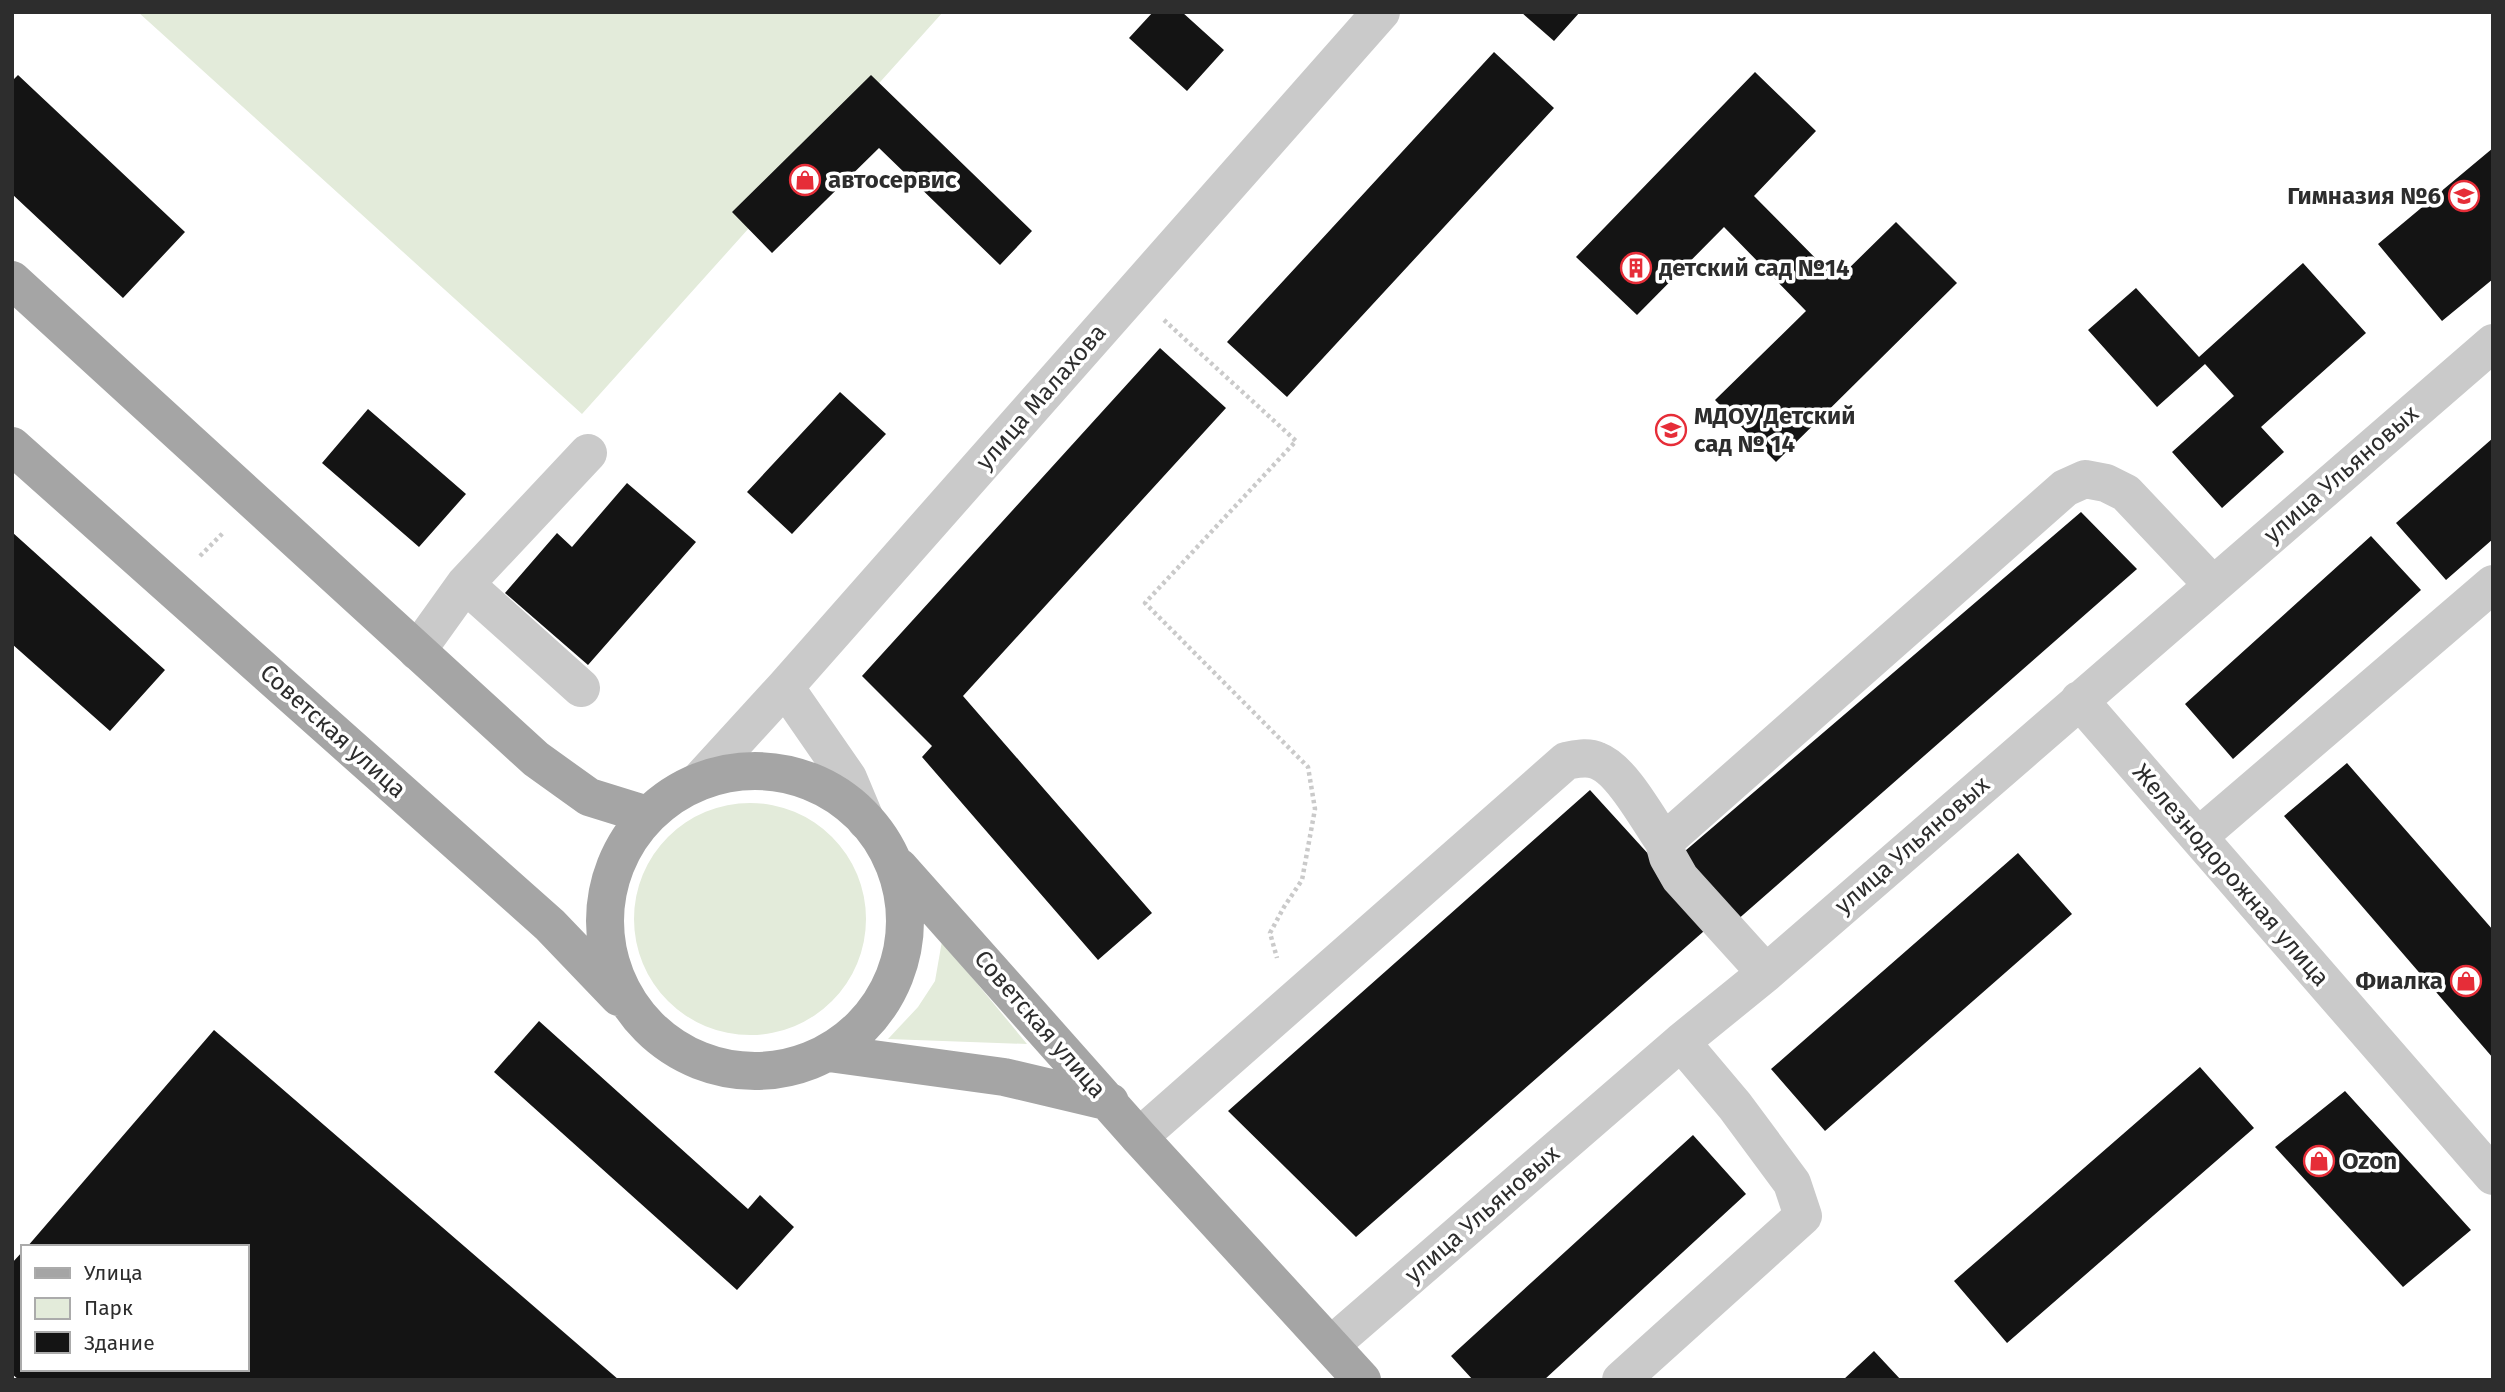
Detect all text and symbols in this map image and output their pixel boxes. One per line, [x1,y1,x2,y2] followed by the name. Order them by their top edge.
[788,163,822,197] shop icon: автосервис
[828,166,957,194] place label: автосервис
[2447,179,2481,213] school or university icon: Гимназия №6
[2287,182,2441,210] place label: Гимназия №6
[1619,251,1653,285] building icon: детский сад №14
[1659,254,1850,282] place label: детский сад №14
[970,319,1112,475] street label: улица Малахова
[2258,399,2424,549] street label: улица Ульяновых
[1694,402,1855,458] place label: МДОУ Детский сад № 14
[1654,413,1688,447] school or university icon: МДОУ Детский сад № 14
[254,658,412,804] street label: Советская улица
[2127,758,2335,992] street label: Железнодорожная улица
[1829,770,1995,920] street label: улица Ульяновых
[968,945,1112,1103] street label: Советская улица
[2449,964,2483,998] shop icon: Фиалка
[2356,967,2443,995] place label: Фиалка
[1399,1139,1565,1289] street label: улица Ульяновых
[2302,1144,2336,1178] shop icon: Ozon
[2342,1147,2397,1175] place label: Ozon
[21,1245,248,1371] legend
[84,1260,143,1286] text: Улица
[84,1295,133,1321] text: Парк
[84,1330,155,1356] text: Здание

